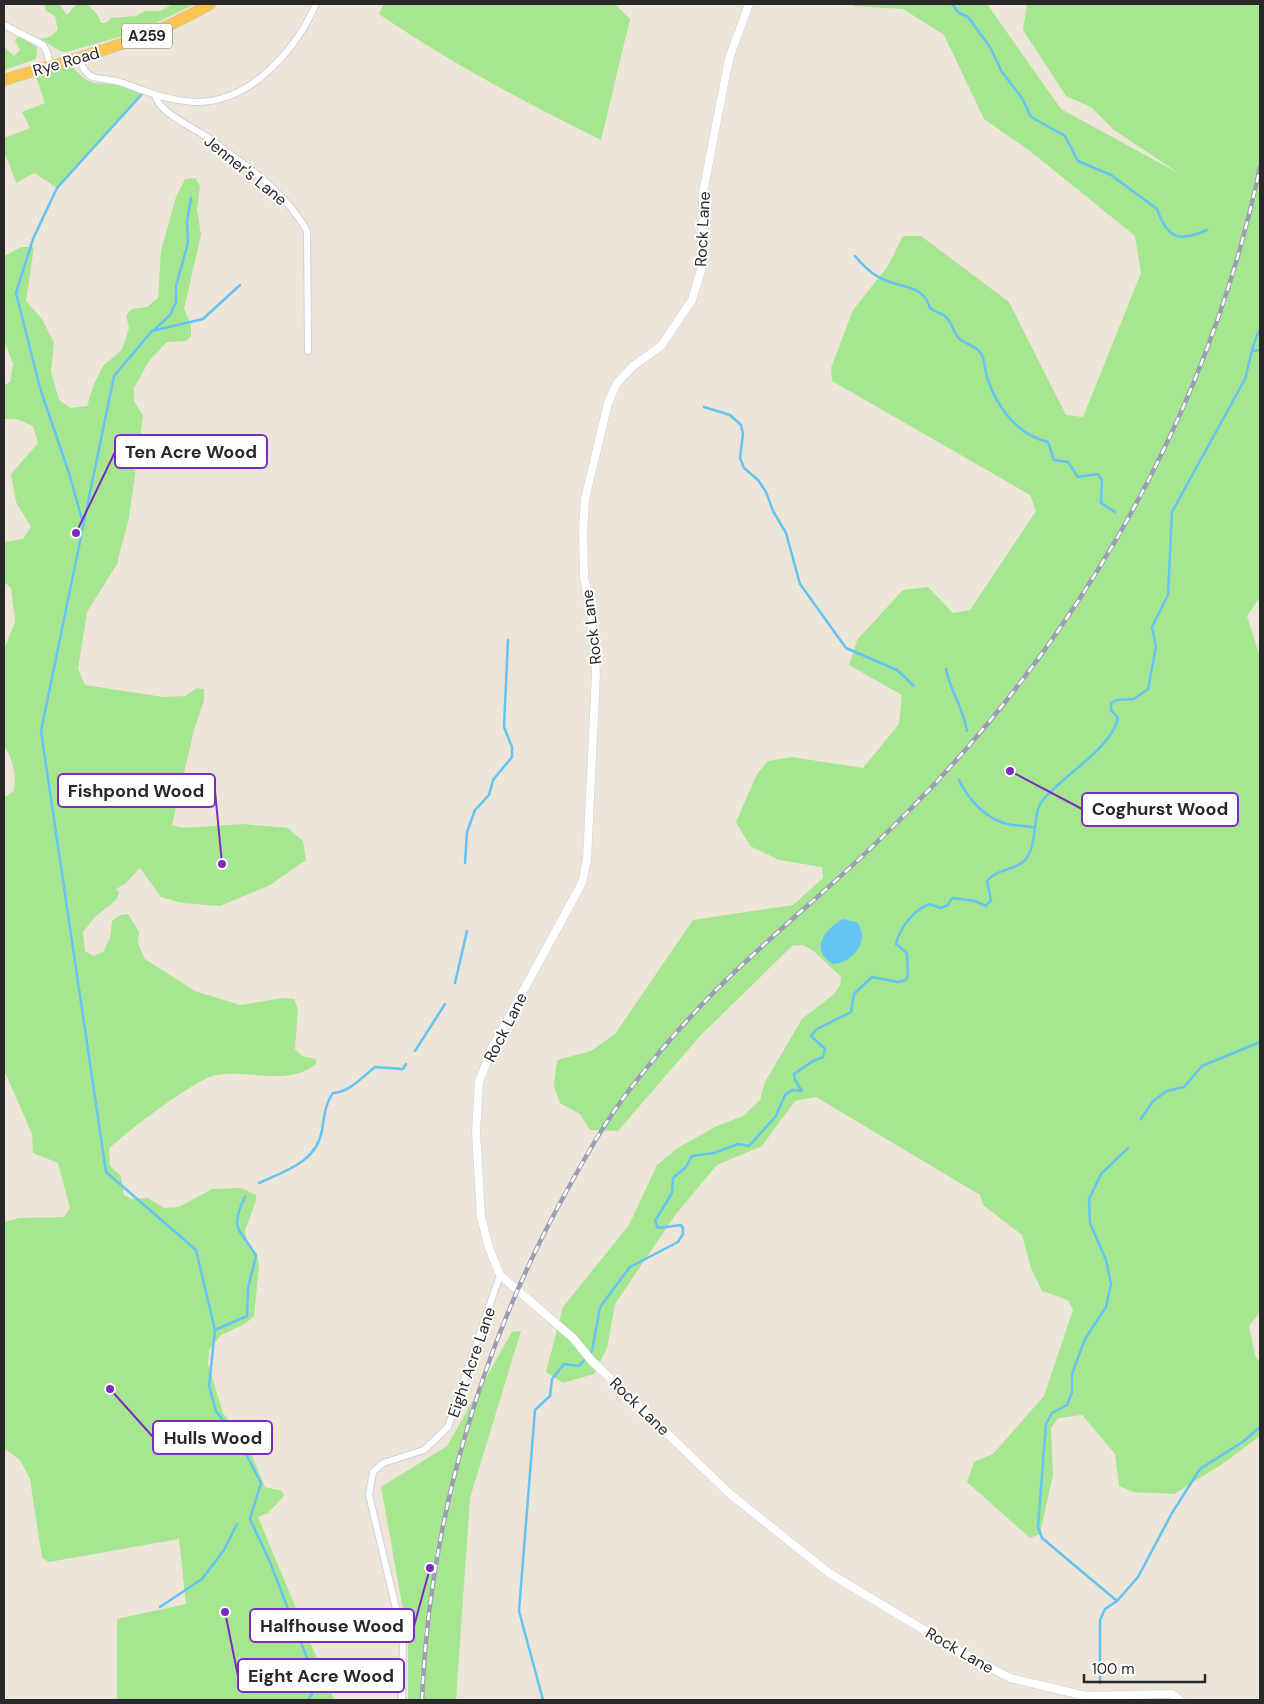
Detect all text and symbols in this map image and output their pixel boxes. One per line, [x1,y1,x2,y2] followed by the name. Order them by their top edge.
[122,24,172,48] road number: A259
[30,42,102,81] street label: Rye Road
[200,131,291,210] street label: Jenner's Lane
[690,191,715,267] street label: Rock Lane
[115,435,267,468] callout: Ten Acre Wood
[125,440,257,464] text: Ten Acre Wood
[576,588,607,666] street label: Rock Lane
[58,774,215,807] callout: Fishpond Wood
[68,779,204,803] text: Fishpond Wood
[1082,793,1238,826] callout: Coghurst Wood
[1092,797,1228,821] text: Coghurst Wood
[479,989,532,1066] street label: Rock Lane
[443,1304,500,1420] street label: Eight Acre Lane
[605,1373,674,1440] street label: Rock Lane
[153,1421,272,1454] callout: Hulls Wood
[164,1426,262,1450] text: Hulls Wood
[250,1609,414,1642] callout: Halfhouse Wood
[260,1614,404,1638] text: Halfhouse Wood
[922,1622,998,1678] street label: Rock Lane
[1084,1652,1205,1684] scale bar
[238,1659,404,1692] callout: Eight Acre Wood
[1092,1659,1135,1679] text: 100 m
[248,1664,394,1688] text: Eight Acre Wood

